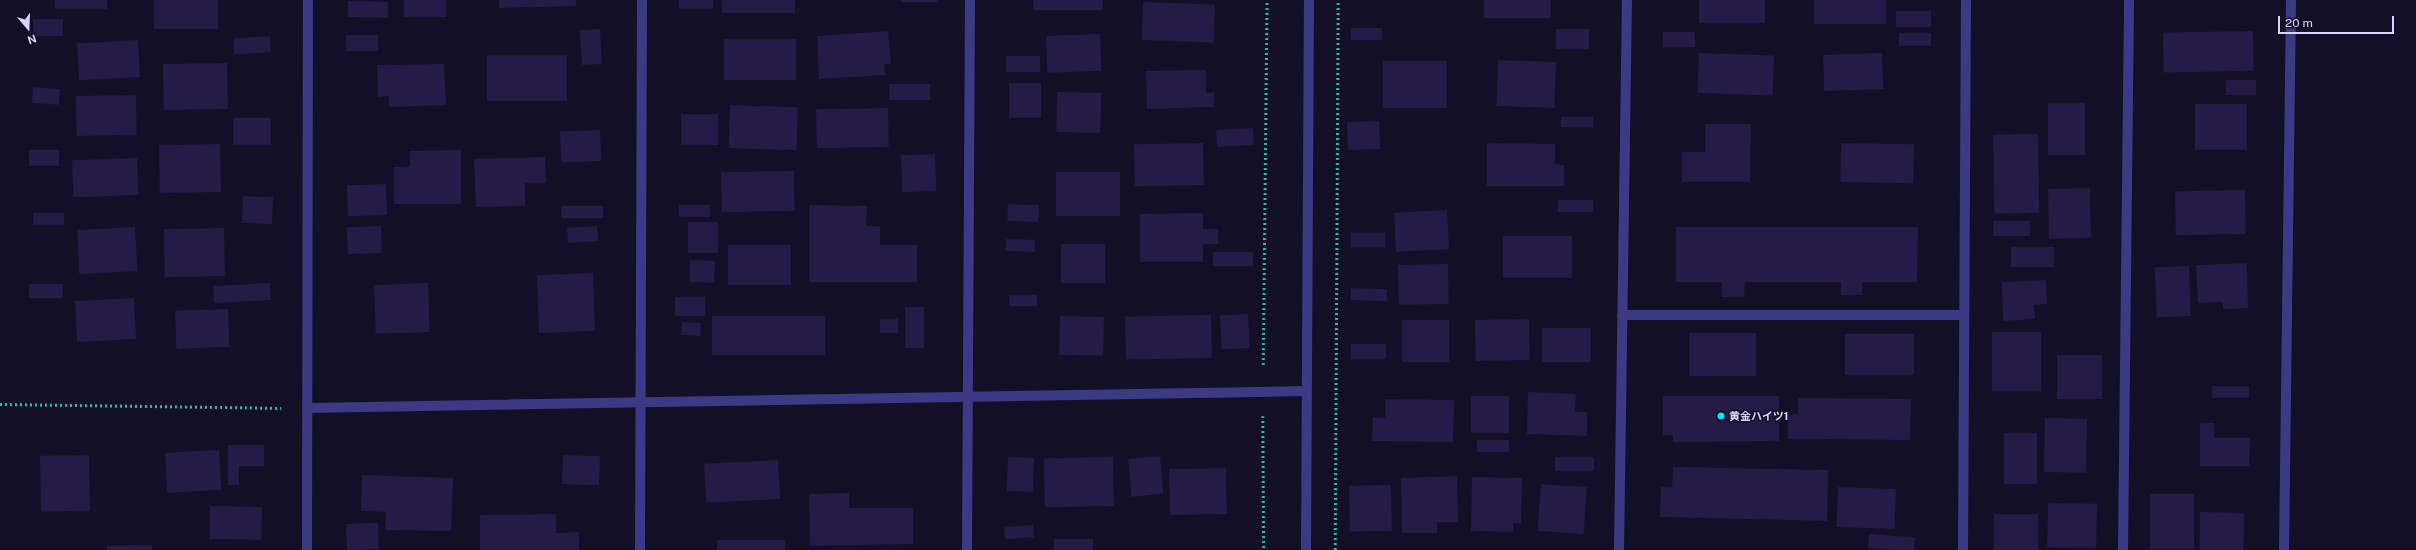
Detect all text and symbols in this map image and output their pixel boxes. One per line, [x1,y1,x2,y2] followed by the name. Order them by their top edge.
[8,8,48,48] north arrow
[2280,8,2396,34] scale bar
[2285,16,2313,30] text: 20 m
[26,32,38,46] text: N
[1729,409,1789,423] place label: 黄金ハイツ1
[1716,411,1726,421] marker: 黄金ハイツ1

